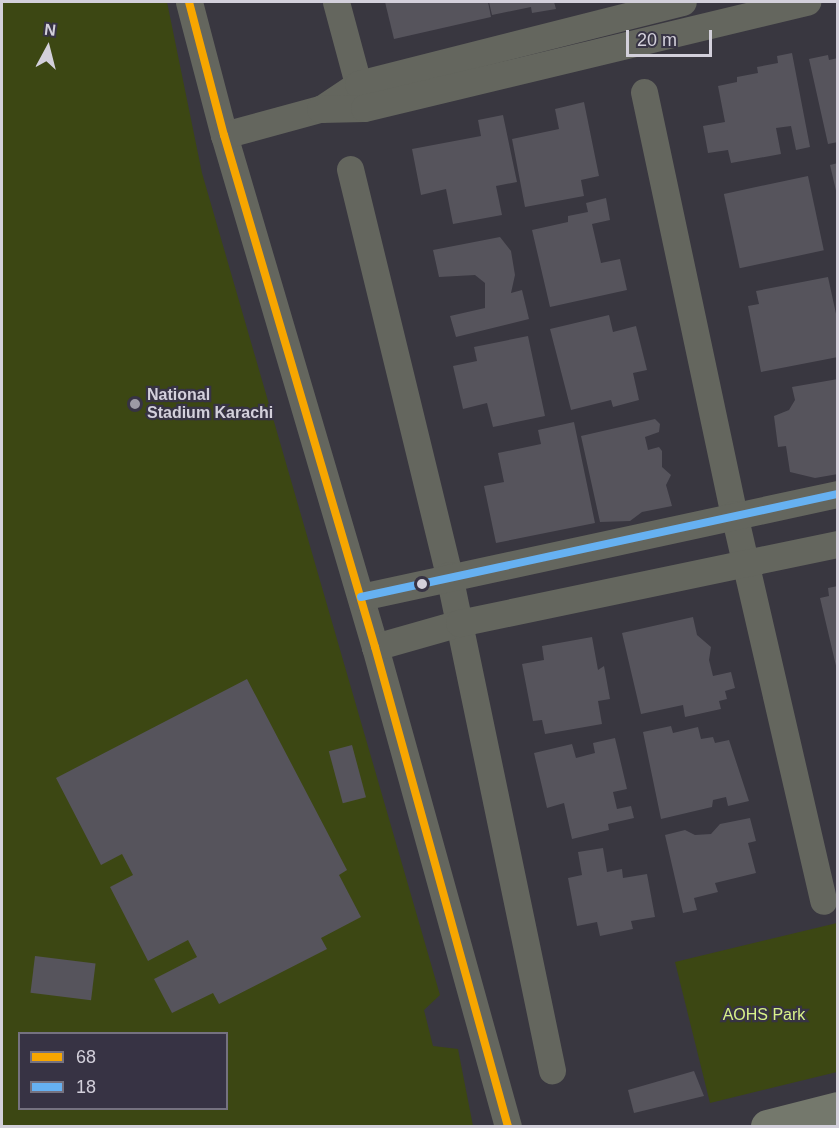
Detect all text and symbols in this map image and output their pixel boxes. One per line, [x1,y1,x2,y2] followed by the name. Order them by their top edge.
[18,18,78,78] north arrow
[629,18,714,56] scale bar
[43,20,57,39] text: N
[637,30,677,50] text: 20 m
[147,385,273,423] place label: National Stadium Karachi
[128,397,142,411] marker: National Stadium Karachi
[416,578,428,590] unlabelled marker
[723,1005,805,1025] park label: AOHS Park
[18,1032,228,1110] legend
[76,1047,96,1067] text: 68
[76,1077,96,1097] text: 18

